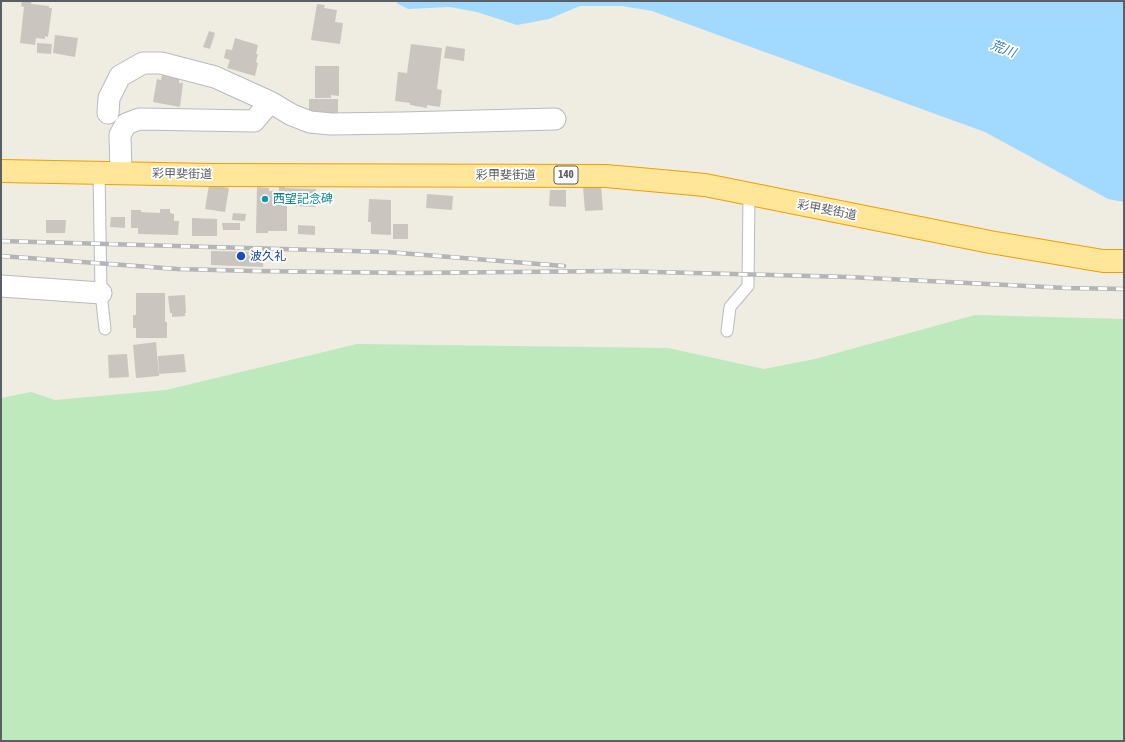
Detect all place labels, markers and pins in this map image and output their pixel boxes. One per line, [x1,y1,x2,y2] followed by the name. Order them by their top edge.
[273,192,333,206] place label: 西望記念碑
[260,194,270,204] marker: 西望記念碑
[250,249,286,263] place label: 波久礼
[235,250,247,262] marker: 波久礼

